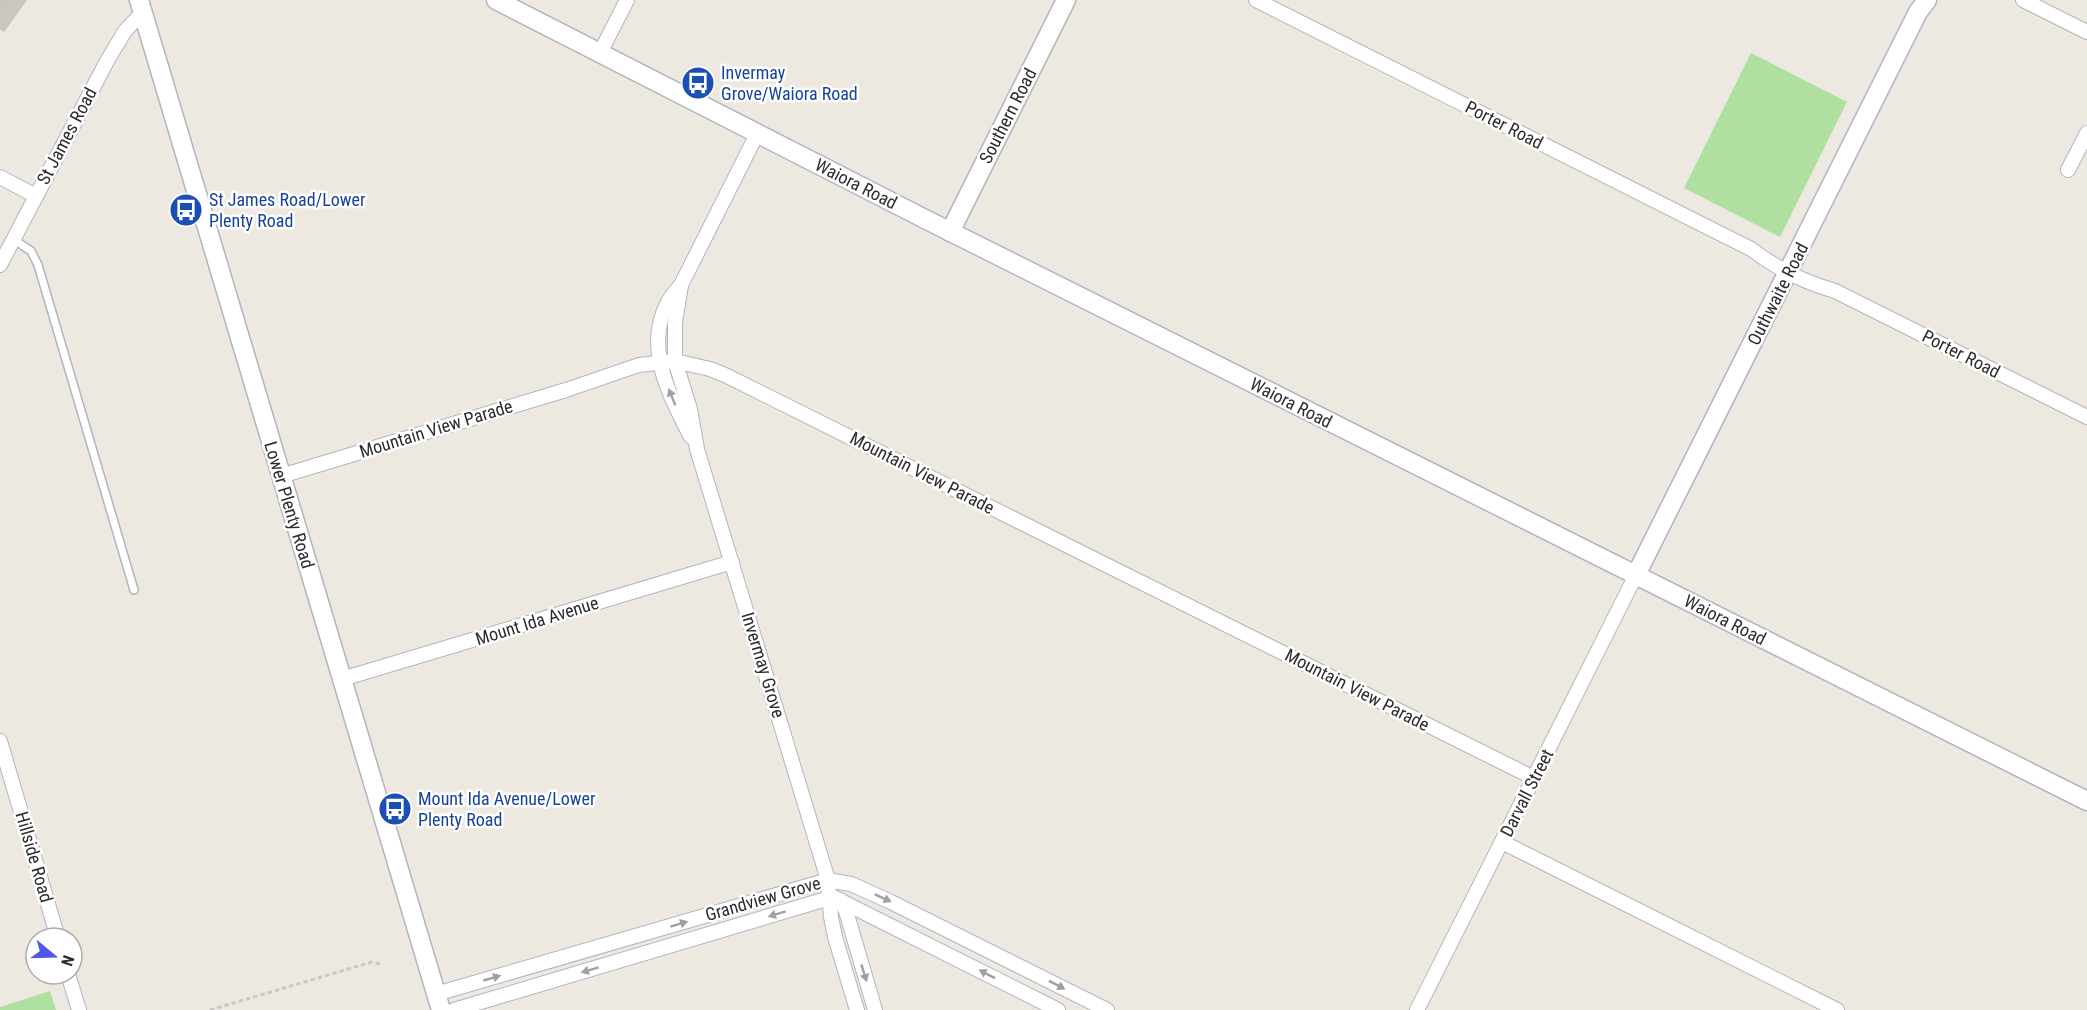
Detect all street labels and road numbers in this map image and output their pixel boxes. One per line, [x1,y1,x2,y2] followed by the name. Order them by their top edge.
[975,65,1041,167] street label: Southern Road
[32,84,101,188] street label: St James Road
[1462,96,1547,153] street label: Porter Road
[812,154,901,213] street label: Waiora Road
[1743,239,1812,348] street label: Outhwaite Road
[1919,325,2004,382] street label: Porter Road
[1247,373,1336,432] street label: Waiora Road
[357,395,515,462] street label: Mountain View Parade
[847,427,998,518] street label: Mountain View Parade
[260,439,319,571] street label: Lower Plenty Road
[1681,590,1770,649] street label: Waiora Road
[473,592,601,649] street label: Mount Ida Avenue
[737,610,789,720] street label: Invermay Grove
[1282,644,1433,735] street label: Mountain View Parade
[1496,746,1558,840] street label: Darvall Street
[11,809,57,905] street label: Hillside Road
[703,872,823,925] street label: Grandview Grove

